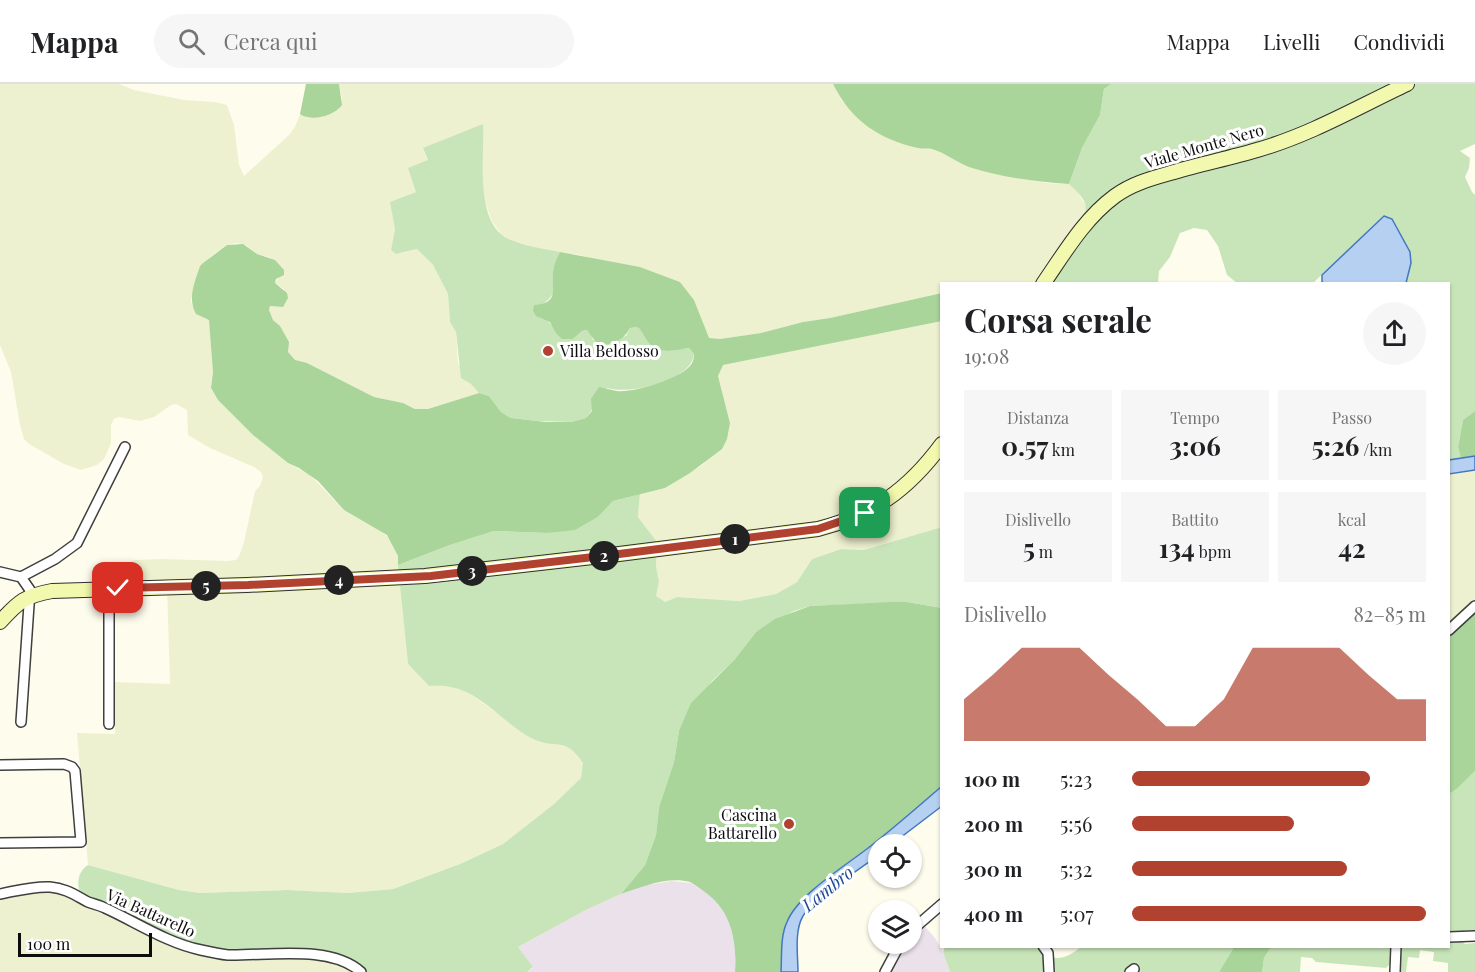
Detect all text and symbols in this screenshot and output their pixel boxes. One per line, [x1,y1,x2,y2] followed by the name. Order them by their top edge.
[154,14,574,68] search box
[30,23,118,60] text: Mappa
[175,25,208,58] icon: search
[223,26,318,56] text: Cerca qui
[1166,27,1230,55] text: Mappa
[1263,27,1320,55] text: Livelli
[1353,27,1445,55] text: Condividi
[1141,118,1266,173] street label: Viale Monte Nero
[964,297,1152,341] text: Corsa serale
[1363,302,1426,365] button: share
[559,340,659,361] place label: Villa Beldosso
[964,342,1009,369] text: 19:08
[541,344,555,358] marker: Villa Beldosso
[1007,407,1069,428] text: Distanza
[1170,407,1220,428] text: Tempo
[1332,407,1372,428] text: Passo
[1001,428,1048,463] text: 0.57
[1169,428,1221,463] text: 3:06
[1312,428,1359,463] text: 5:26
[1048,439,1075,460] text: km
[1359,439,1392,460] text: /km
[839,487,890,538] pin
[848,496,881,529] icon: arrive
[1005,509,1071,530] text: Dislivello
[1171,509,1219,530] text: Battito
[1338,509,1366,530] text: kcal
[720,524,750,554] pin: 1
[732,528,738,549] text: 1
[1023,530,1035,565] text: 5
[1159,530,1195,565] text: 134
[1338,530,1366,565] text: 42
[589,541,619,571] pin: 2
[1035,541,1053,562] text: m
[1195,541,1231,562] text: bpm
[600,545,608,566] text: 2
[457,556,487,586] pin: 3
[468,560,476,581] text: 3
[92,562,143,613] pin
[324,565,354,595] pin: 4
[335,569,343,590] text: 4
[101,571,134,604] icon: check
[191,571,221,601] pin: 5
[202,575,210,596] text: 5
[964,600,1047,627] text: Dislivello
[1353,600,1426,627] text: 82–85 m
[964,765,1020,792] text: 100 m
[1060,765,1092,792] text: 5:23
[708,804,777,843] place label: Cascina Battarello
[964,810,1023,837] text: 200 m
[1060,810,1092,837] text: 5:56
[782,817,796,831] marker: Cascina Battarello
[868,834,922,954] map controls
[868,834,922,888] button: locate
[964,855,1022,882] text: 300 m
[1060,855,1092,882] text: 5:32
[796,860,858,917] water label: Lambro
[102,883,199,942] street label: Via Battarello
[868,900,922,954] button: layers
[964,900,1023,927] text: 400 m
[1060,900,1094,927] text: 5:07
[18,930,152,958] scale bar
[27,933,70,954] text: 100 m

